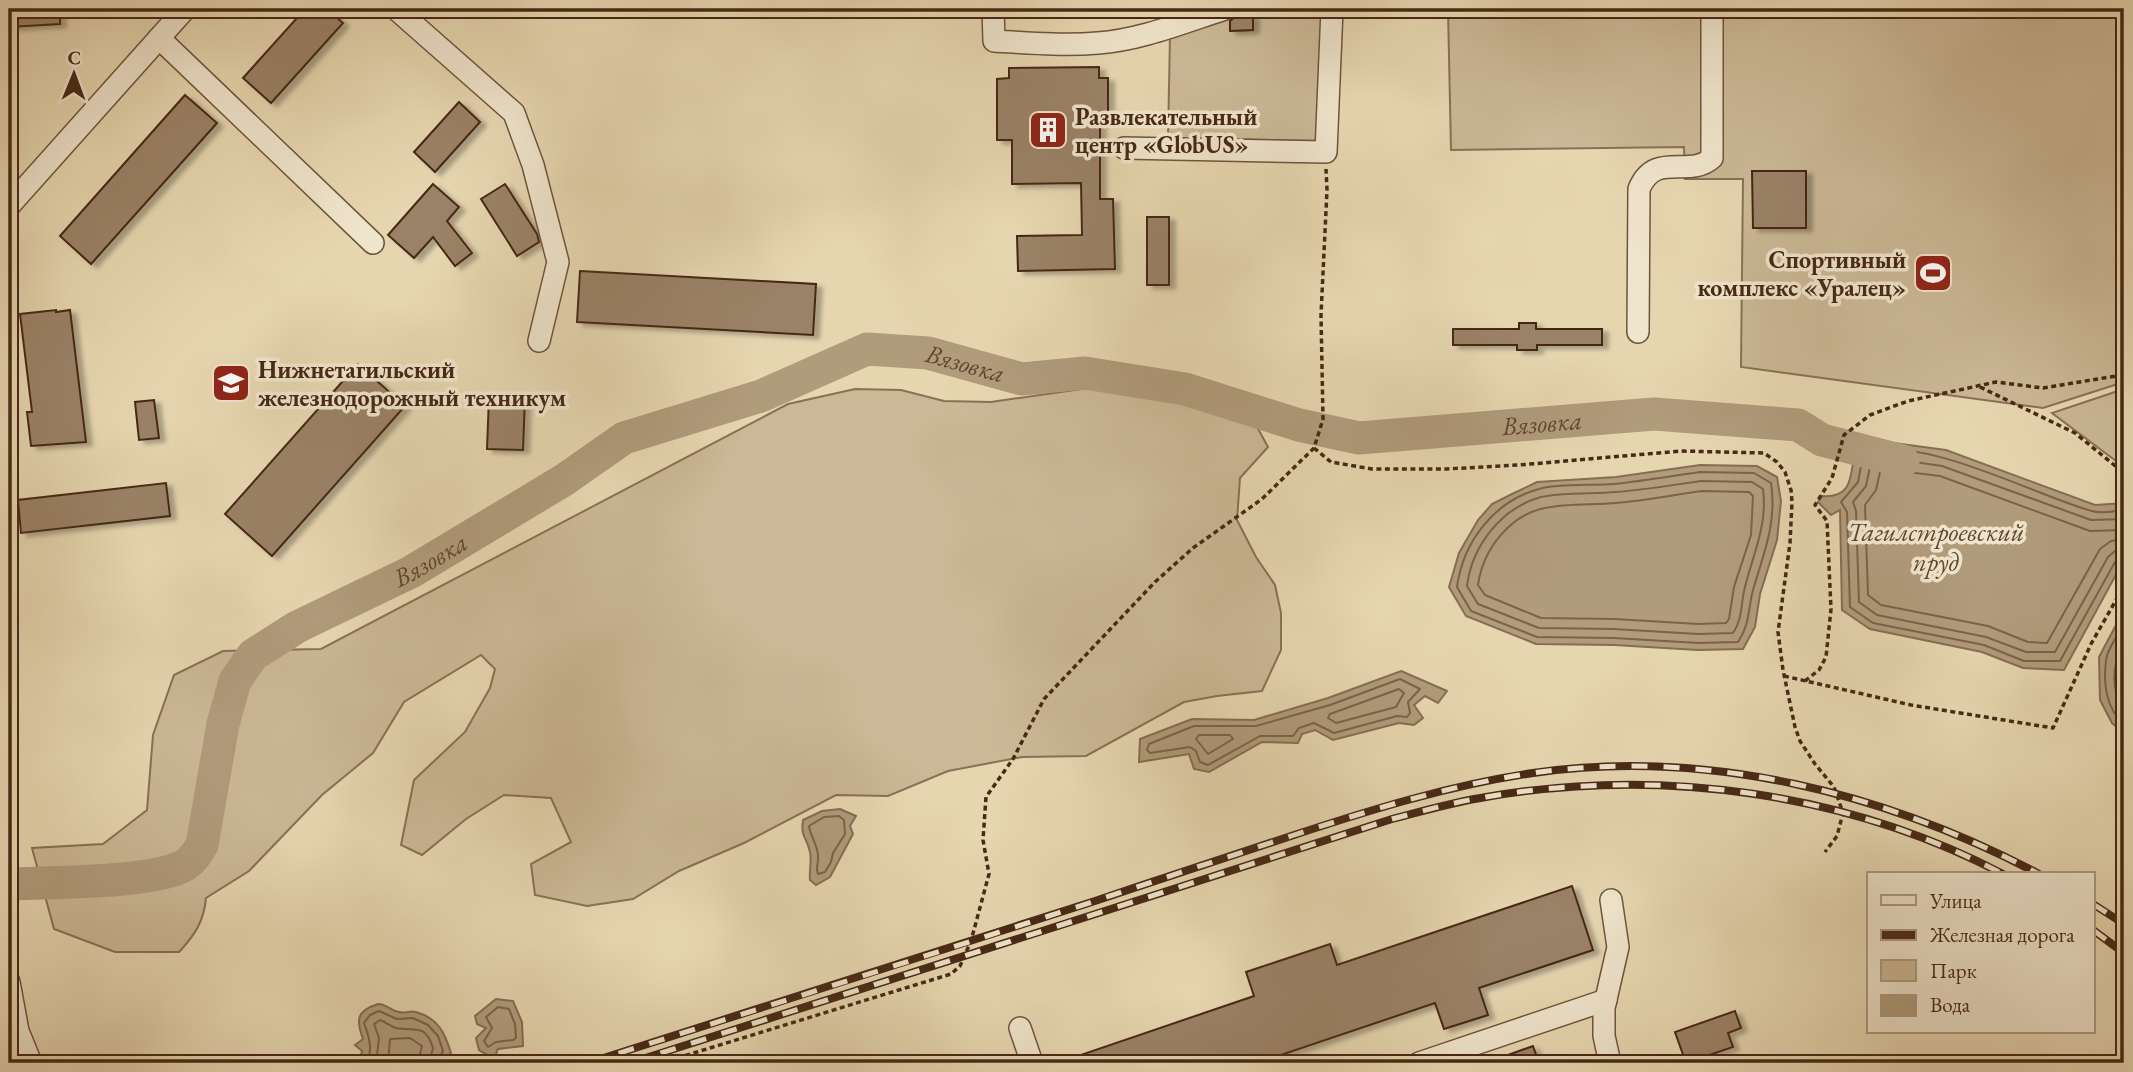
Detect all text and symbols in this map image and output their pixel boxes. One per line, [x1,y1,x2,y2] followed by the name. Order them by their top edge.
[38,38,108,108] north arrow
[67,45,81,70] text: С
[1075,101,1257,160] place label: Развлекательный центр «GlobUS»
[1027,109,1069,151] building icon: Развлекательный центр «GlobUS»
[1697,244,1906,303] place label: Спортивный комплекс «Уралец»
[1912,252,1954,294] sports icon: Спортивный комплекс «Уралец»
[921,336,1008,390] water label: Вязовка
[258,354,566,414] place label: Нижнетагильский железнодорожный техникум
[210,362,252,404] school or university icon: Нижнетагильский железнодорожный техникум
[1499,403,1583,443] water label: Вязовка
[1848,515,2024,579] water label: Тагилстроевский пруд
[387,525,474,595] water label: Вязовка
[1867,872,2094,1034] legend
[1929,887,1982,914] text: Улица
[1929,921,2075,948] text: Железная дорога
[1930,957,1977,984] text: Парк
[1930,991,1971,1018] text: Вода

